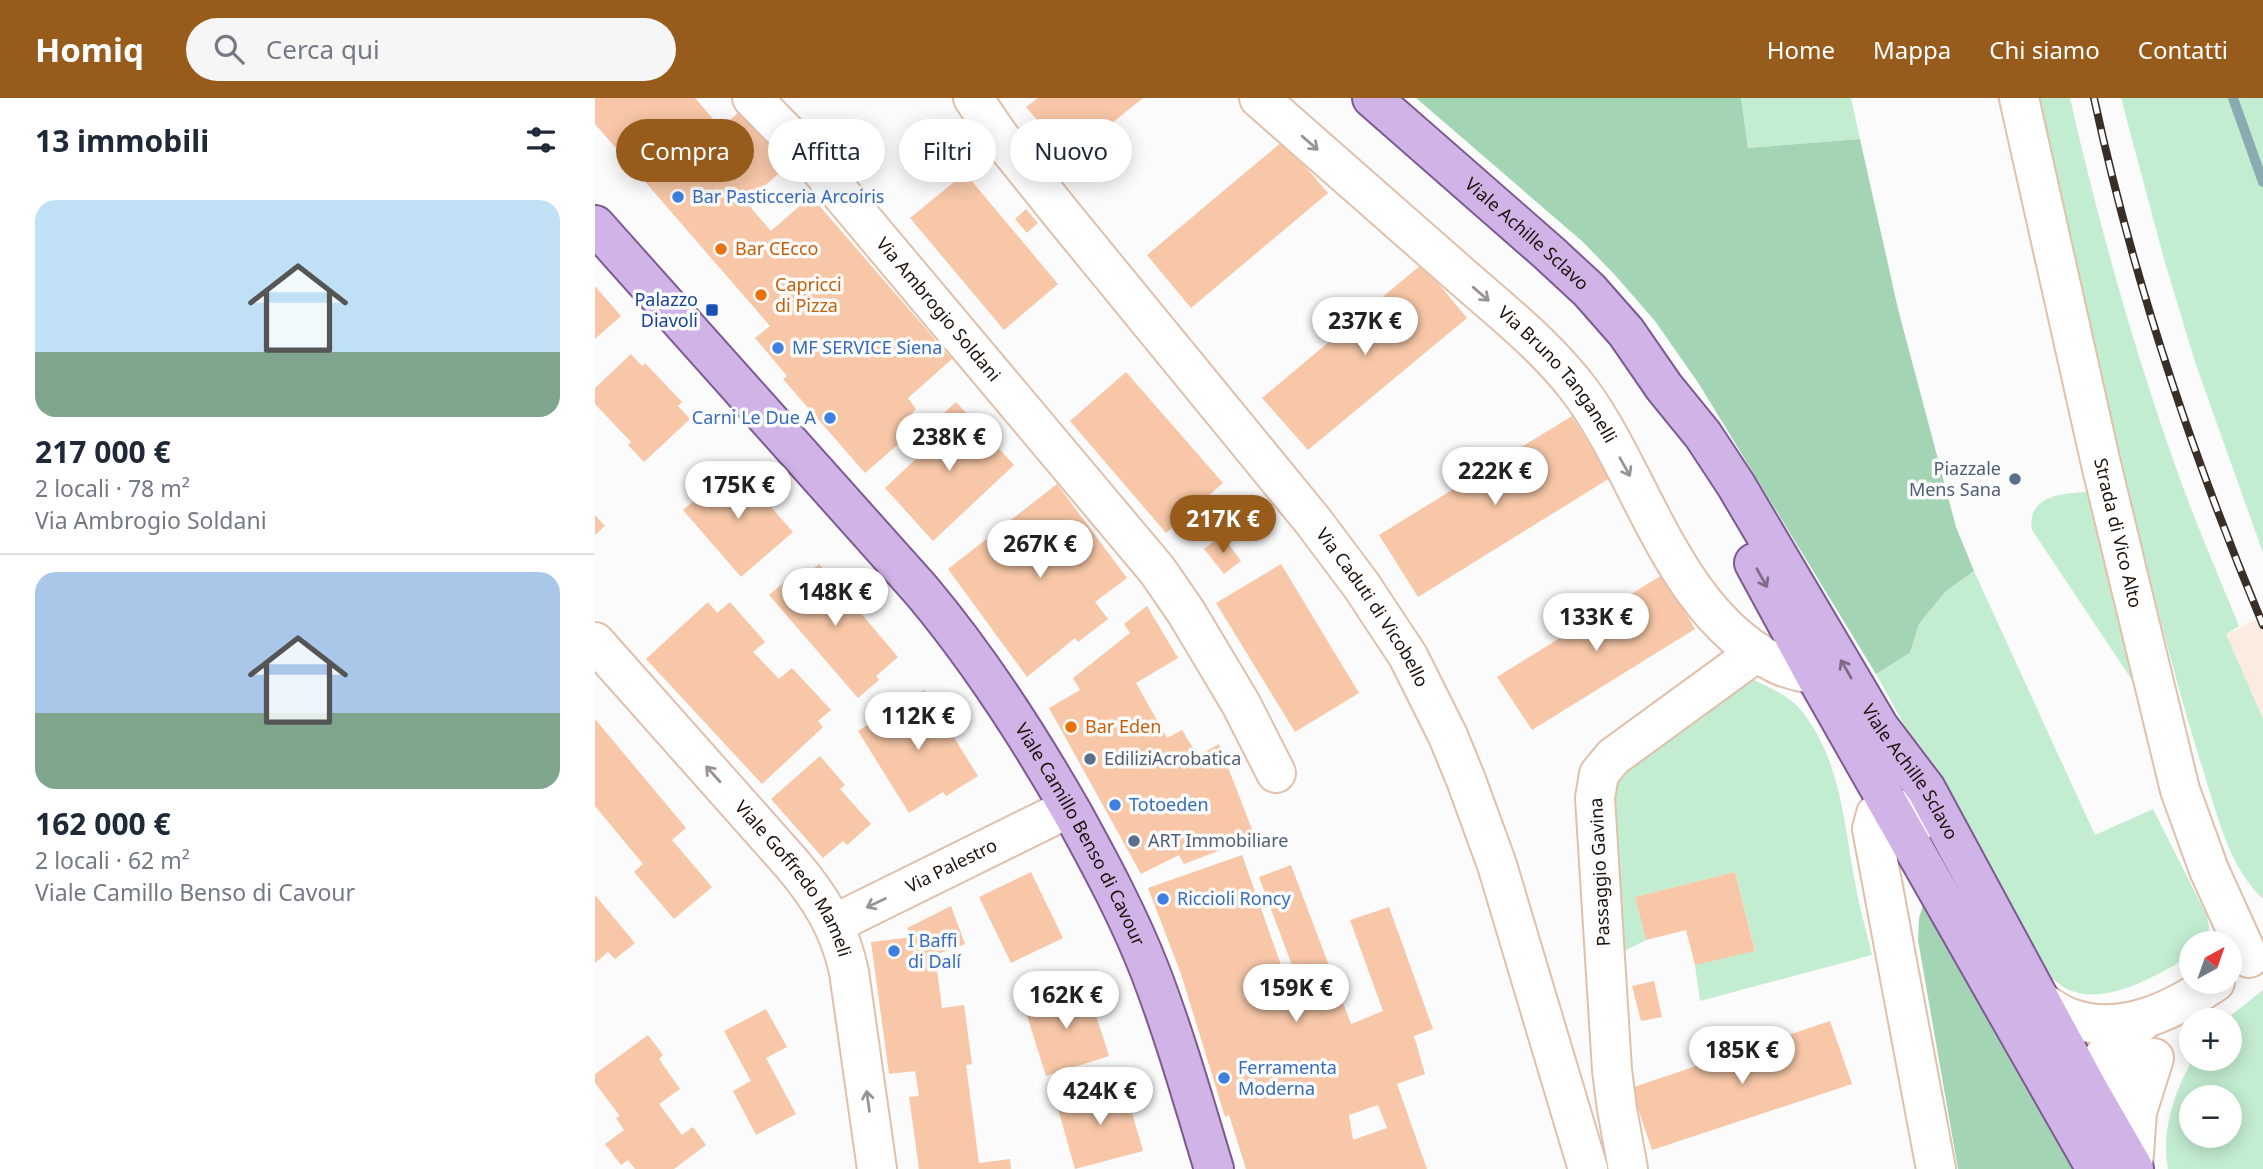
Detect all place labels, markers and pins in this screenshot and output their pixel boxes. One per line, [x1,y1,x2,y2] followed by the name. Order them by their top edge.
[692,184,884,208] place label: Bar Pasticceria Arcoiris
[670,189,686,205] marker: Bar Pasticceria Arcoiris
[735,236,818,260] place label: Bar CEcco
[713,241,729,257] marker: Bar CEcco
[775,272,842,317] place label: Capricci di Pizza
[634,287,698,332] place label: Palazzo Diavoli
[753,287,769,303] marker: Capricci di Pizza
[1308,298,1422,357] pin: 237K €
[704,302,720,318] marker: Palazzo Diavoli
[792,335,942,359] place label: MF SERVICE Siena
[770,340,786,356] marker: MF SERVICE Siena
[692,405,816,429] place label: Carni Le Due A
[822,410,838,426] marker: Carni Le Due A
[892,414,1006,473] pin: 238K €
[1438,448,1552,507] pin: 222K €
[1909,456,2001,501] place label: Piazzale Mens Sana
[681,462,795,521] pin: 175K €
[2007,471,2023,487] marker: Piazzale Mens Sana
[1166,496,1280,555] pin: 217K €
[983,520,1097,580] pin: 267K €
[778,568,892,628] pin: 148K €
[1539,594,1653,653] pin: 133K €
[861,692,975,752] pin: 112K €
[1085,714,1161,738] place label: Bar Eden
[1063,719,1079,735] marker: Bar Eden
[1104,746,1241,770] place label: EdiliziAcrobatica
[1082,751,1098,767] marker: EdiliziAcrobatica
[1129,792,1209,816] place label: Totoeden
[1107,797,1123,813] marker: Totoeden
[1148,828,1288,852] place label: ART Immobiliare
[1126,833,1142,849] marker: ART Immobiliare
[1177,886,1291,910] place label: Riccioli Roncy
[1155,891,1171,907] marker: Riccioli Roncy
[908,928,961,973] place label: I Baffi di Dalí
[886,943,902,959] marker: I Baffi di Dalí
[1239,964,1353,1024] pin: 159K €
[1009,972,1123,1031] pin: 162K €
[1685,1026,1799,1086] pin: 185K €
[1238,1055,1337,1100] place label: Ferramenta Moderna
[1043,1068,1157,1127] pin: 424K €
[1216,1070,1232,1086] marker: Ferramenta Moderna

